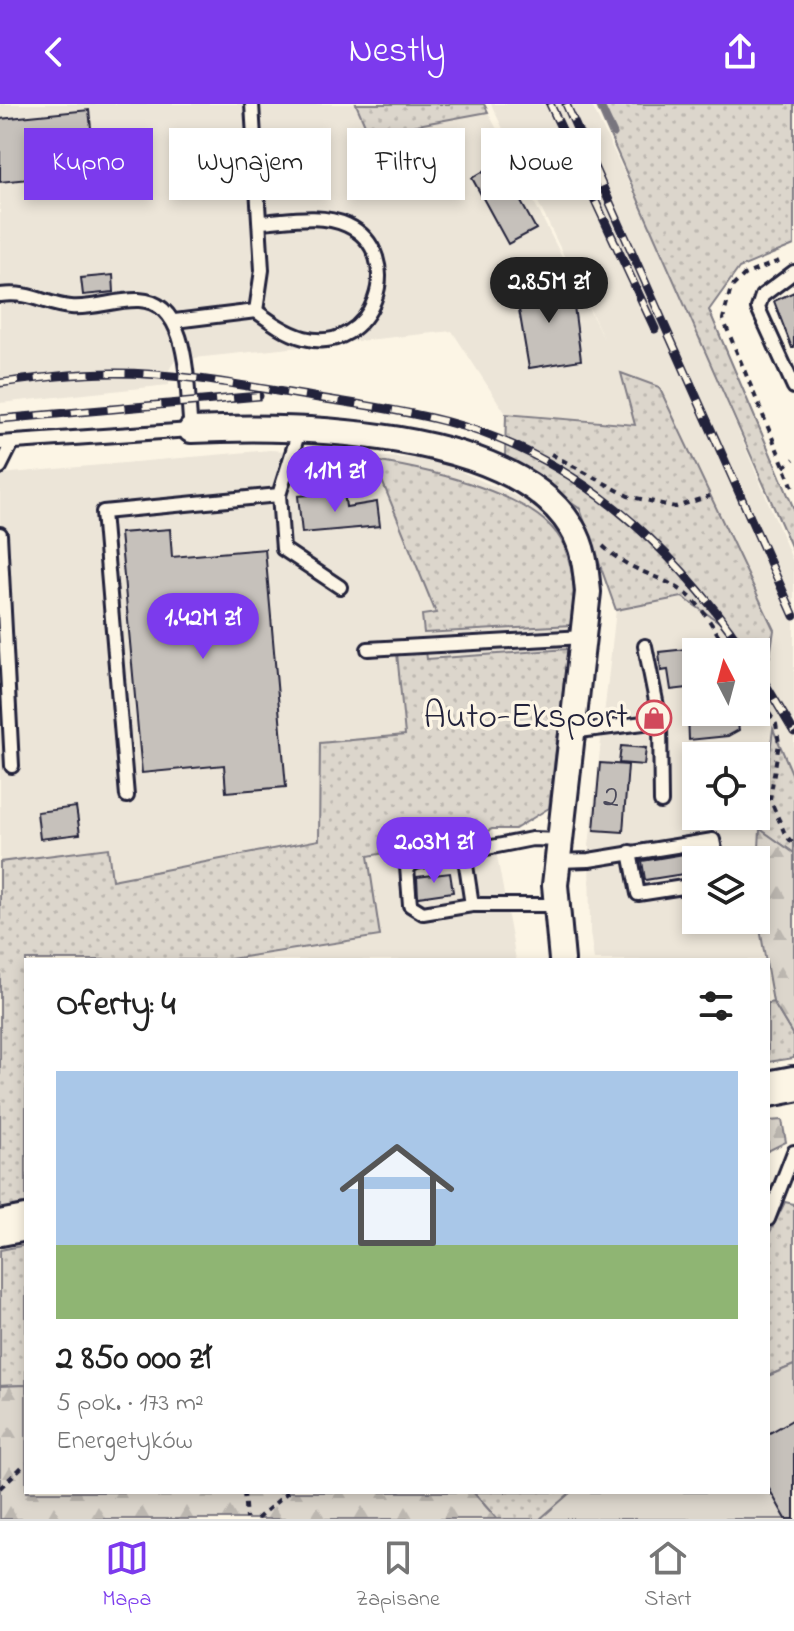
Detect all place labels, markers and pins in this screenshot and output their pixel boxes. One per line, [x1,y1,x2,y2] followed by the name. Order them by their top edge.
[466,257,632,325] pin: 2.85M zł
[261,446,409,514] pin: 1.1M zł
[120,593,286,661] pin: 1.42M zł
[424,692,628,745] place label: Auto-Eksport
[635,699,673,737] shop icon: Auto-Eksport
[351,817,517,885] pin: 2.03M zł

